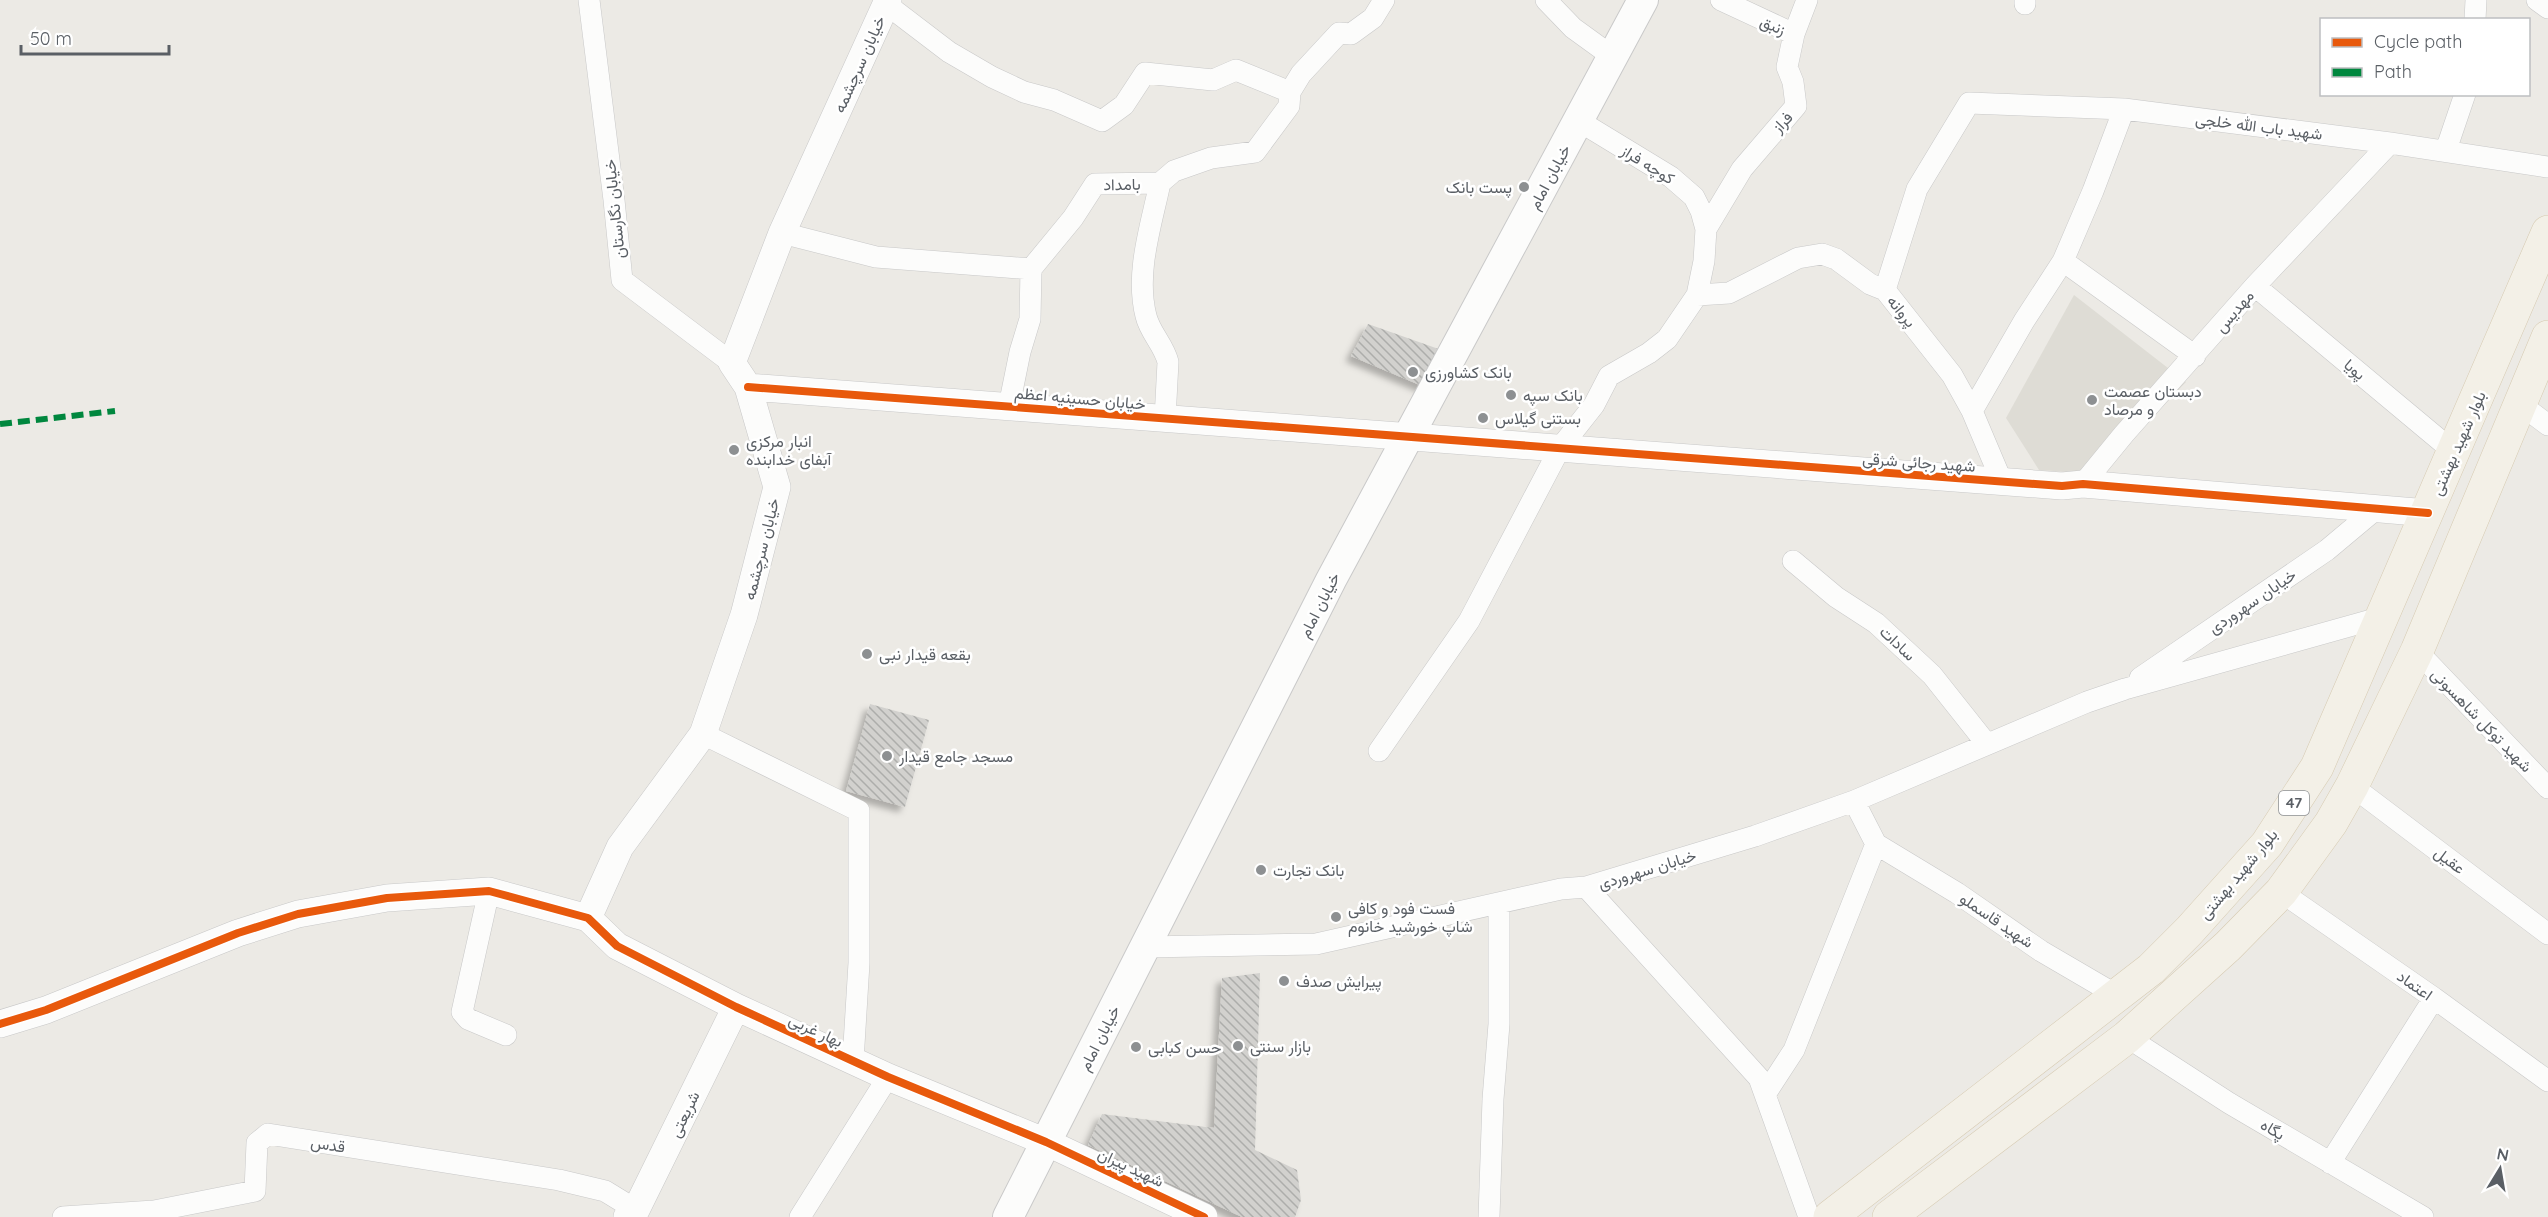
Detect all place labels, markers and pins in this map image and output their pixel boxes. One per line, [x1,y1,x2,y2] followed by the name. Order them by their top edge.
[1446,177,1512,199] place label: پست بانک
[1517,180,1531,194] marker: پست بانک
[1425,362,1512,383] place label: بانک کشاورزی
[1406,365,1420,379] marker: بانک کشاورزی
[2104,381,2202,420] place label: دبستان عصمت و مرصاد
[1523,385,1583,407] place label: بانک سپه
[1504,388,1518,402] marker: بانک سپه
[2085,393,2099,407] marker: دبستان عصمت و مرصاد
[1495,408,1581,429] place label: بستنی گیلاس
[1476,411,1490,425] marker: بستنی گیلاس
[746,431,833,470] place label: انبار مرکزی آبفای خدابنده
[727,443,741,457] marker: انبار مرکزی آبفای خدابنده
[879,644,971,665] place label: بقعه قیدار نبی
[860,647,874,661] marker: بقعه قیدار نبی
[898,746,1013,768] place label: مسجد جامع قیدار
[880,749,894,763] marker: مسجد جامع قیدار
[1273,860,1344,881] place label: بانک تجارت
[1254,863,1268,877] marker: بانک تجارت
[1348,898,1473,938] place label: فست فود و کافی شاپ خورشید خانوم
[1329,910,1343,924] marker: فست فود و کافی شاپ خورشید خانوم
[1296,971,1382,993] place label: پیرایش صدف
[1277,974,1291,988] marker: پیرایش صدف
[1250,1036,1311,1057] place label: بازار سنتی
[1148,1037,1222,1058] place label: حسن کبابی
[1231,1039,1245,1053] marker: بازار سنتی
[1129,1040,1143,1054] marker: حسن کبابی

